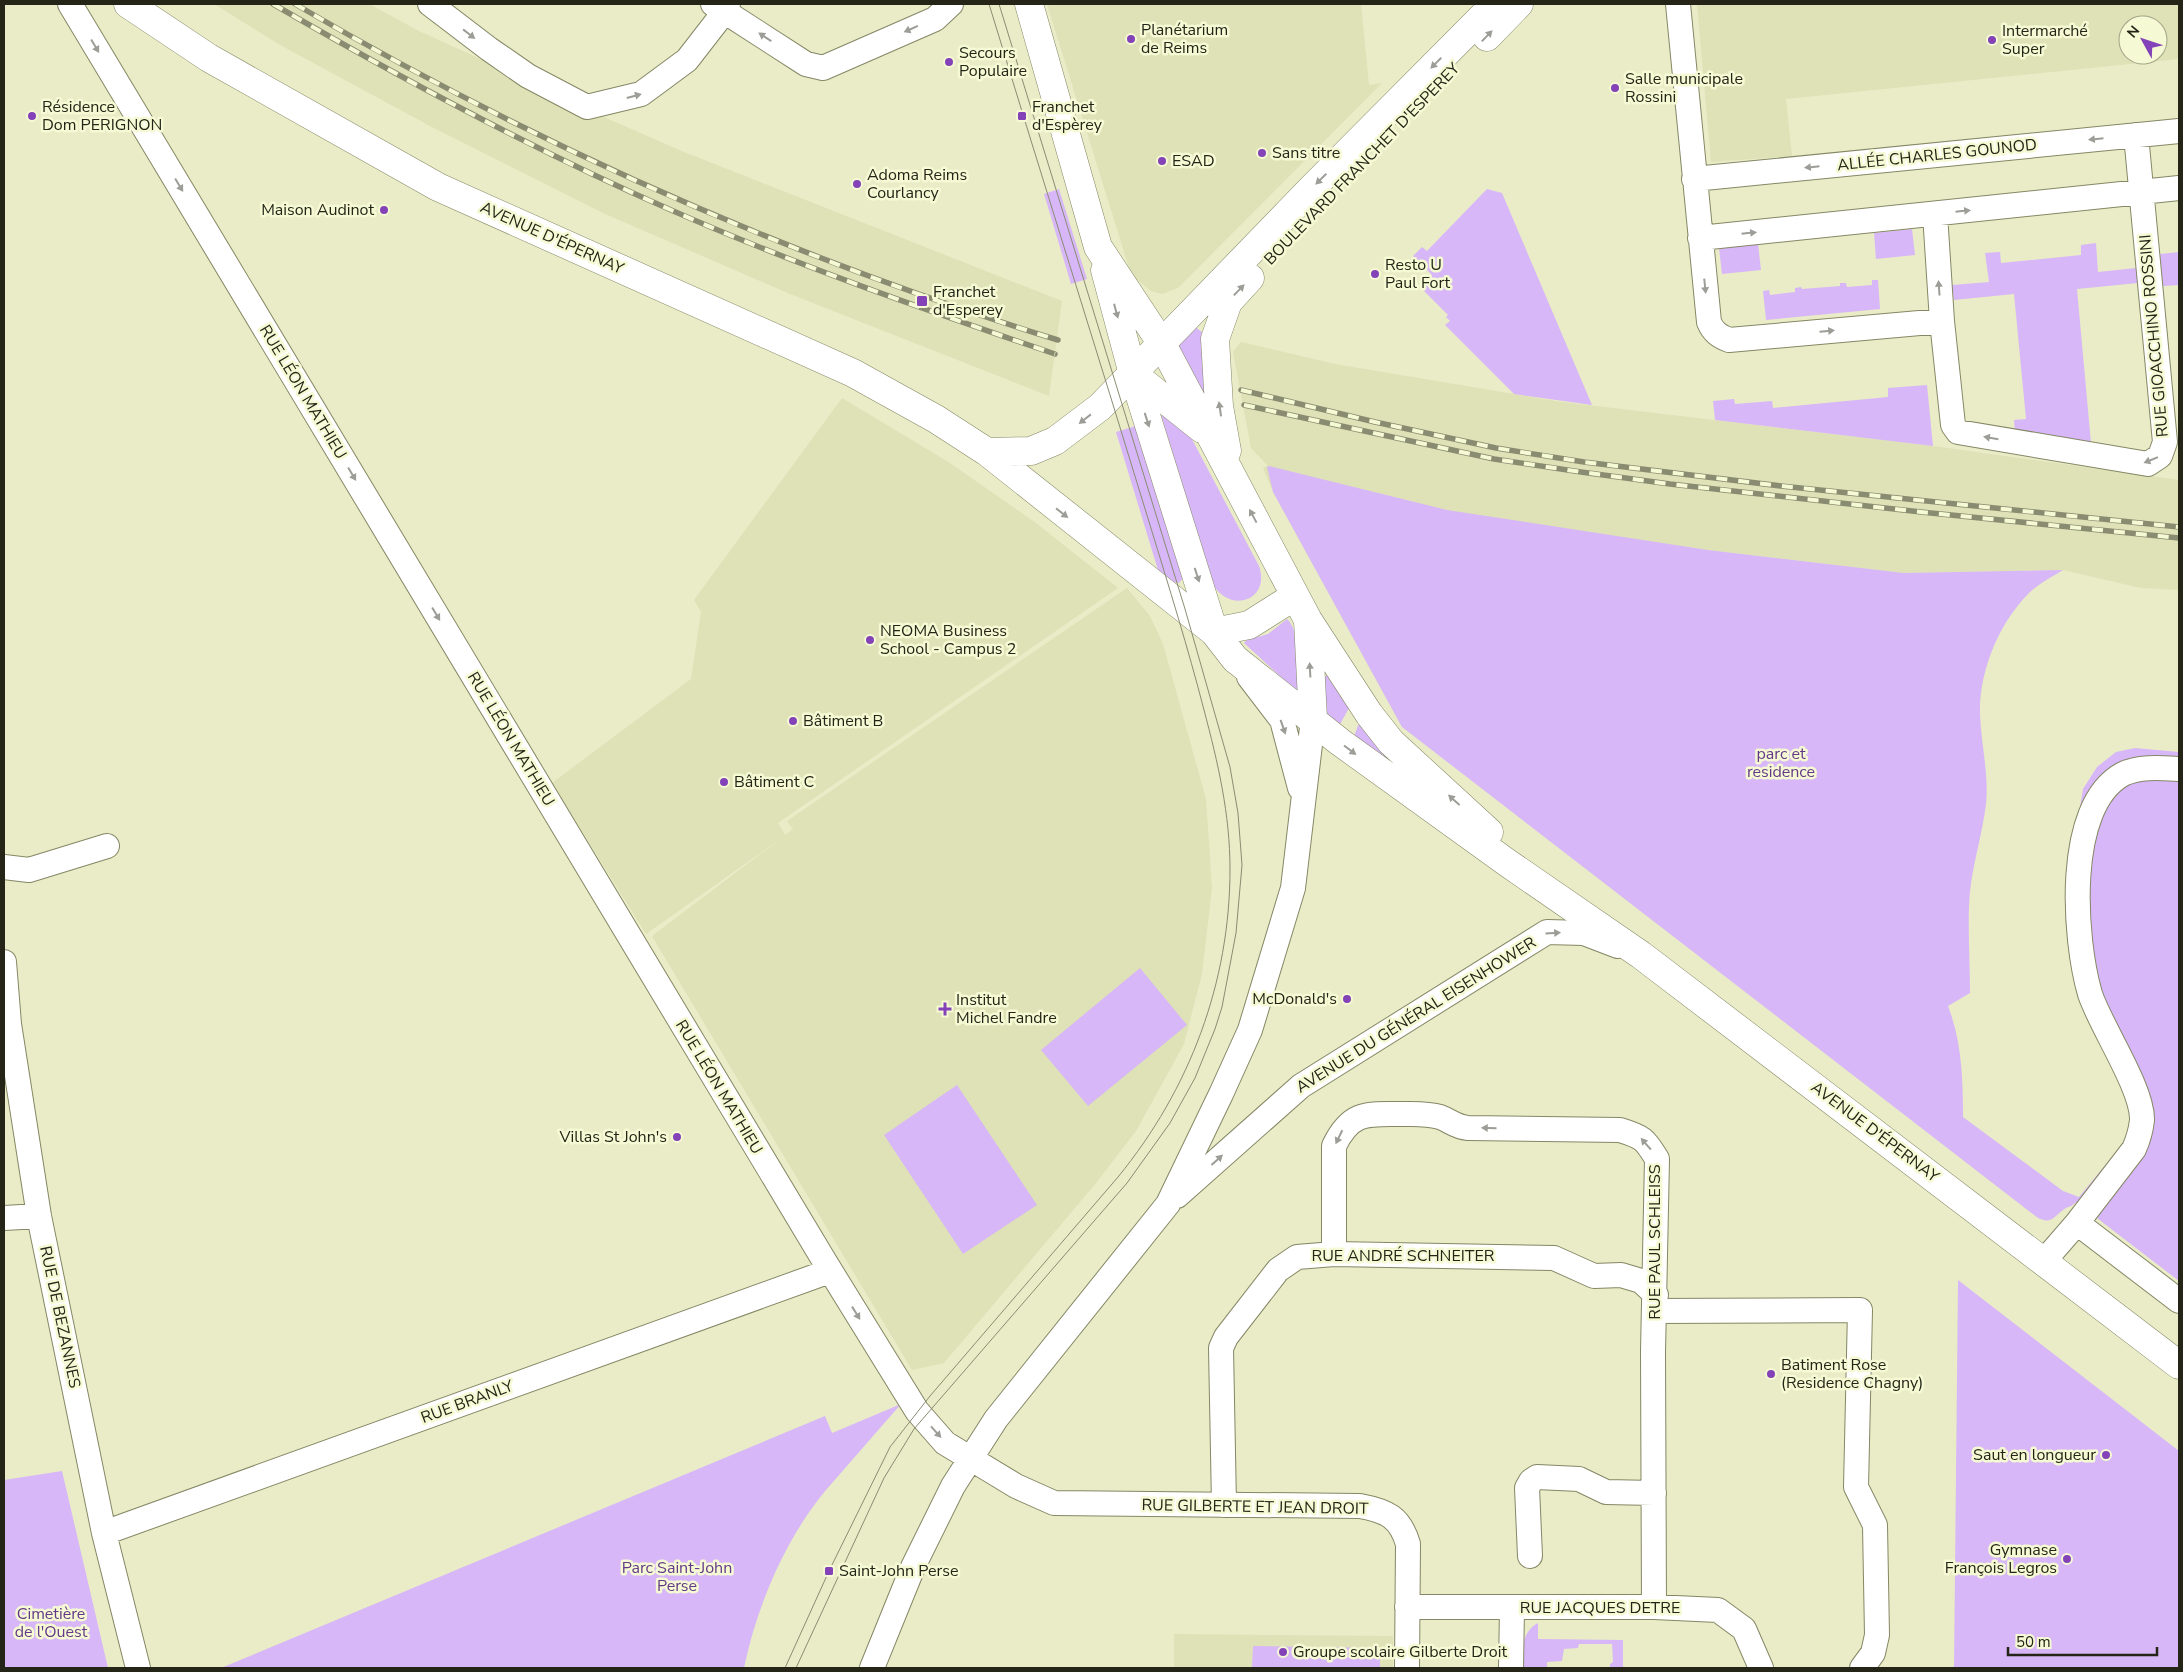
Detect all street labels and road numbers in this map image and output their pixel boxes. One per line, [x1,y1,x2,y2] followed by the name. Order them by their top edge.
[1259,58,1465,270] street label: BOULEVARD FRANCHET D'ESPEREY
[1836,134,2038,176] street label: ALLÉE CHARLES GOUNOD
[477,196,628,280] street label: AVENUE D'ÉPERNAY
[2134,234,2174,438] street label: RUE GIOACCHINO ROSSINI
[254,321,352,463] street label: RUE LÉON MATHIEU
[462,668,560,810] street label: RUE LÉON MATHIEU
[1292,932,1540,1098] street label: AVENUE DU GÉNÉRAL EISENHOWER
[670,1016,768,1158] street label: RUE LÉON MATHIEU
[1806,1077,1944,1188] street label: AVENUE D'ÉPERNAY
[1644,1164,1666,1320] street label: RUE PAUL SCHLEISS
[34,1244,86,1390] street label: RUE DE BEZANNES
[1311,1245,1495,1267] street label: RUE ANDRÉ SCHNEITER
[418,1375,517,1429] street label: RUE BRANLY
[1141,1494,1369,1520] street label: RUE GILBERTE ET JEAN DROIT
[1520,1597,1680,1619] street label: RUE JACQUES DETRE

